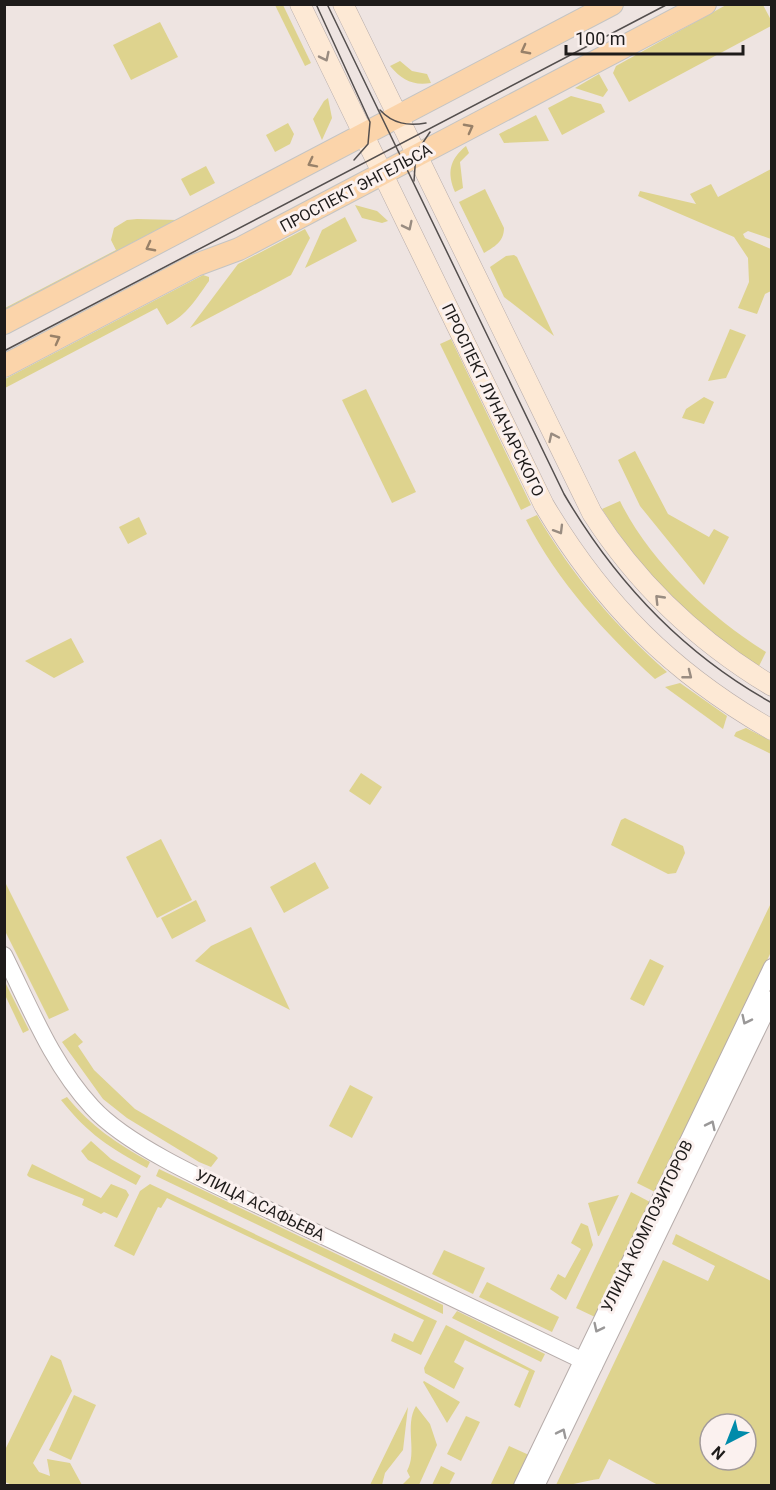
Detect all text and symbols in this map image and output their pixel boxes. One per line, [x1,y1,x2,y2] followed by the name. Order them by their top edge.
[566,18,743,56] scale bar
[575,28,626,49] text: 100 m
[521,43,532,54] one-way arrow
[318,51,329,62] one-way arrow
[462,124,473,135] one-way arrow
[277,140,436,236] street label: ПРОСПЕКТ ЭНГЕЛЬСА
[307,156,318,167] one-way arrow
[401,220,413,231] one-way arrow
[146,240,156,251] one-way arrow
[438,300,548,500] street label: ПРОСПЕКТ ЛУНАЧАРСКОГО
[50,335,60,346] one-way arrow
[548,433,560,444] one-way arrow
[552,524,564,534] one-way arrow
[656,595,667,606] one-way arrow
[681,668,692,679] one-way arrow
[742,1013,754,1024] one-way arrow
[703,1120,715,1131] one-way arrow
[597,1137,697,1315] street label: УЛИЦА КОМПОЗИТОРОВ
[192,1165,328,1245] street label: УЛИЦА АСАФЬЕВА
[594,1321,605,1332] one-way arrow
[698,1412,758,1472] north arrow
[554,1428,566,1439] one-way arrow
[708,1442,729,1464] text: N

